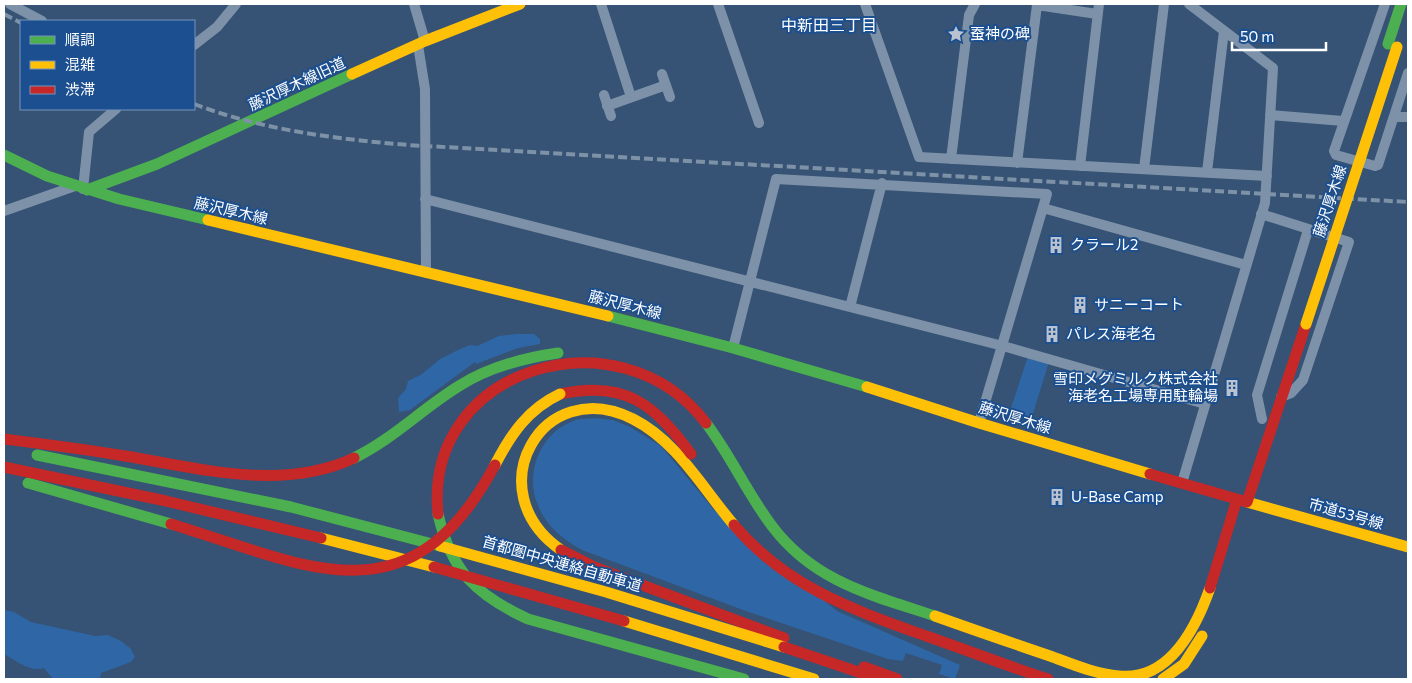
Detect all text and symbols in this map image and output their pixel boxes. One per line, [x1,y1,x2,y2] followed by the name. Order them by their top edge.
[781,15,877,34] district label: 中新田三丁目
[20,20,195,110] legend
[1232,20,1326,52] scale bar
[946,24,966,44] place icon: 蚕神の碑
[970,24,1030,42] place label: 蚕神の碑
[1240,27,1274,45] text: 50 m
[65,30,95,48] text: 順調
[245,53,348,113] street label: 藤沢厚木線旧道
[65,55,95,73] text: 混雑
[65,80,95,98] text: 渋滞
[1309,162,1349,239] street label: 藤沢厚木線
[193,193,270,227] street label: 藤沢厚木線
[1046,235,1066,255] building icon: クラール2
[1070,235,1138,253] place label: クラール2
[587,286,664,322] street label: 藤沢厚木線
[1070,295,1090,315] building icon: サニーコート
[1094,295,1184,313] place label: サニーコート
[1042,324,1062,344] building icon: パレス海老名
[1066,324,1156,342] place label: パレス海老名
[1053,369,1218,404] place label: 雪印メグミルク株式会社 海老名工場専用駐輪場
[1222,378,1242,398] building icon: 雪印メグミルク株式会社 海老名工場専用駐輪場
[977,397,1054,437] street label: 藤沢厚木線
[1047,487,1067,507] building icon: U-Base Camp
[1071,487,1164,505] place label: U-Base Camp
[1307,494,1386,532] street label: 市道53号線
[480,532,644,594] street label: 首都圏中央連絡自動車道

